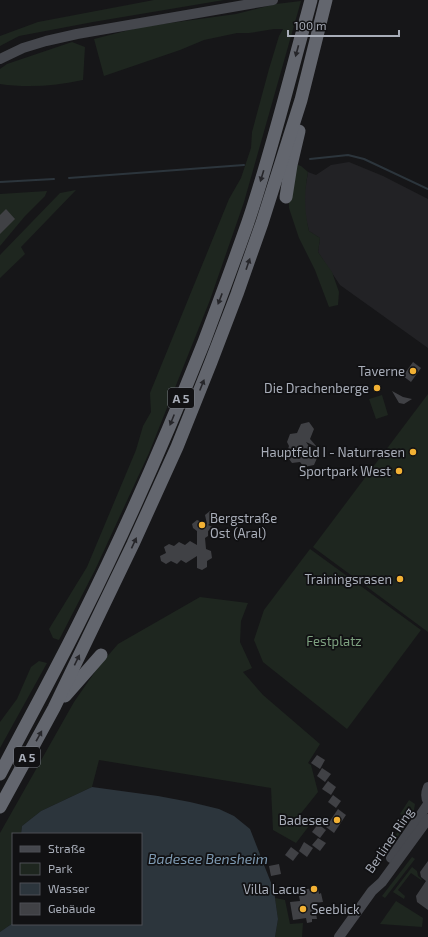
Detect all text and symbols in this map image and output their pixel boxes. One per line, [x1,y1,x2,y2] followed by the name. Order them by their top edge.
[288,12,399,38] scale bar
[294,18,326,32] text: 100 m
[294,46,300,58] one-way arrow
[259,171,265,183] one-way arrow
[245,257,251,269] one-way arrow
[217,294,223,306] one-way arrow
[358,363,405,379] place label: Taverne
[408,366,418,376] marker: Taverne
[199,380,205,391] one-way arrow
[264,380,369,396] place label: Die Drachenberge
[372,383,382,393] marker: Die Drachenberge
[168,388,194,408] road number: A 5
[169,415,175,427] one-way arrow
[261,444,405,460] place label: Hauptfeld I - Naturrasen
[408,447,418,457] marker: Hauptfeld I - Naturrasen
[299,463,391,479] place label: Sportpark West
[394,466,404,476] marker: Sportpark West
[210,510,277,541] place label: Bergstraße Ost (Aral)
[197,520,207,530] marker: Bergstraße Ost (Aral)
[130,537,137,549] one-way arrow
[304,571,392,587] place label: Trainingsrasen
[395,574,405,584] marker: Trainingsrasen
[306,633,362,649] park label: Festplatz
[74,654,80,666] one-way arrow
[35,730,42,742] one-way arrow
[14,747,40,767] road number: A 5
[361,804,417,876] street label: Berliner Ring
[279,812,329,828] place label: Badesee
[332,815,342,825] marker: Badesee
[12,833,142,925] legend
[48,841,85,855] text: Straße
[148,850,268,867] water label: Badesee Bensheim
[48,861,73,875] text: Park
[48,881,89,895] text: Wasser
[243,881,306,897] place label: Villa Lacus
[309,884,319,894] marker: Villa Lacus
[48,901,96,915] text: Gebäude
[311,901,360,917] place label: Seeblick
[298,904,308,914] marker: Seeblick

